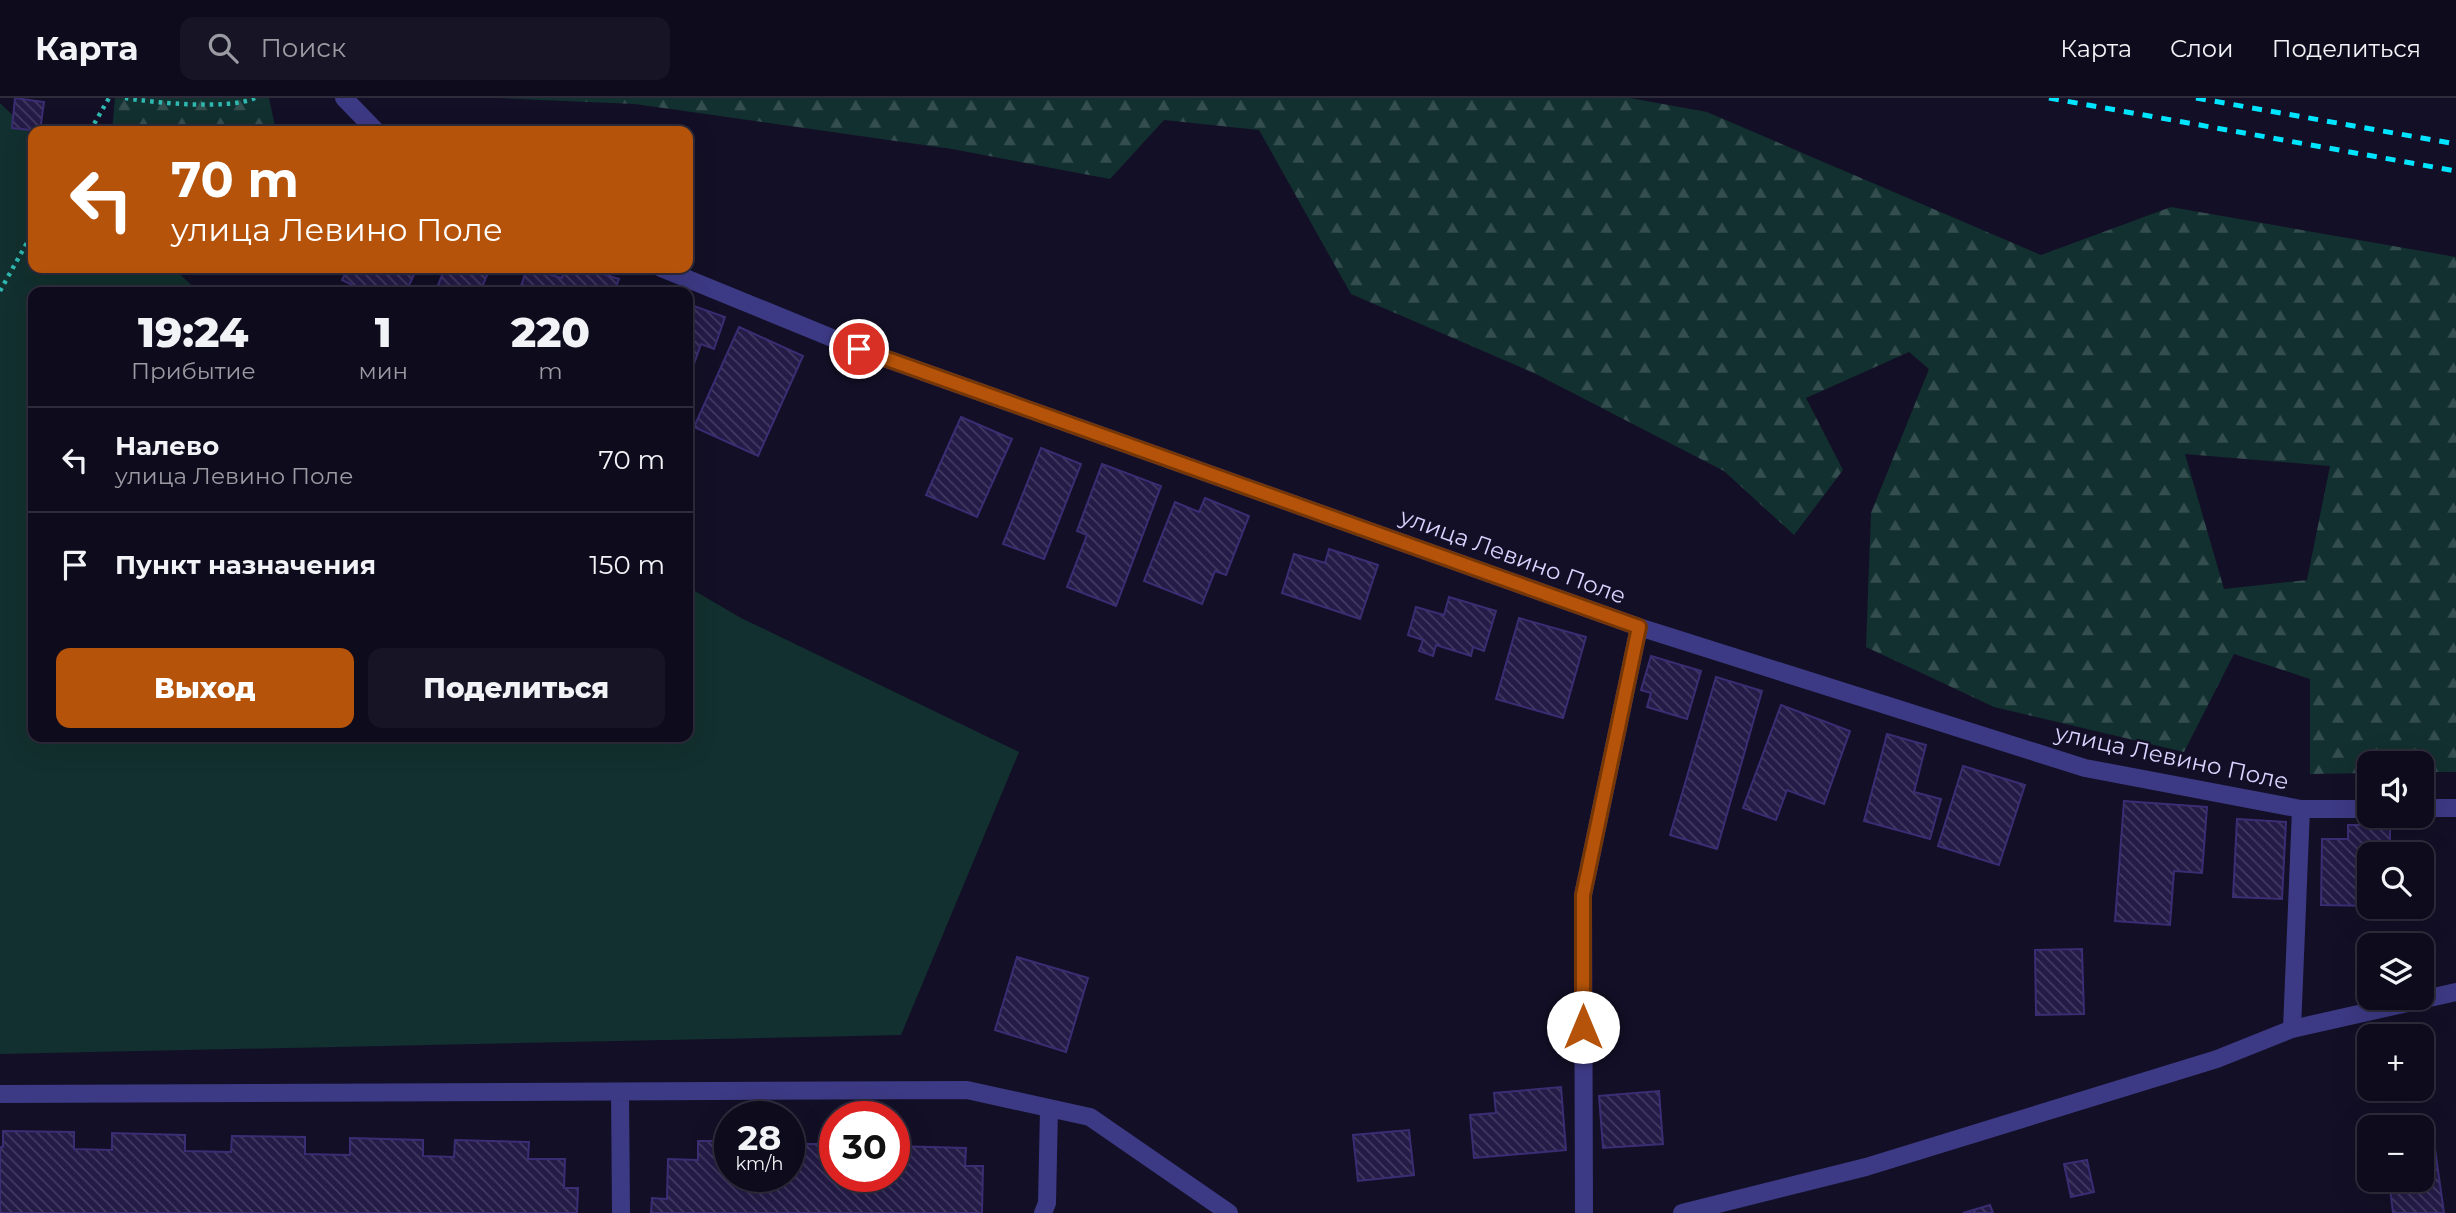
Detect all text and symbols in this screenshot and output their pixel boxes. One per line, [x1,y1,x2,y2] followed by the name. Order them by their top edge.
[180,17,670,80] search box
[35,28,138,68] text: Карта
[204,29,242,67] icon: search
[260,32,346,64] text: Поиск
[2060,34,2132,63] text: Карта
[2170,34,2234,63] text: Слои
[2272,34,2421,63] text: Поделиться
[171,150,299,209] text: 70 m
[56,154,147,245] icon: left
[171,210,503,249] text: улица Левино Поле
[138,306,249,358] text: 19:24
[375,306,392,358] text: 1
[511,306,590,358] text: 220
[829,319,889,379] pin
[840,330,878,368] icon: arrive
[131,357,256,385] text: Прибытие
[359,357,408,385] text: мин
[538,357,563,385] text: m
[115,430,219,462] text: Налево
[56,441,94,479] icon: left
[599,444,665,476] text: 70 m
[115,462,353,490] text: улица Левино Поле
[1395,502,1630,610] street label: улица Левино Поле
[56,546,94,584] icon: arrive
[115,549,376,581] text: Пункт назначения
[589,549,665,581] text: 150 m
[56,648,354,728] button: Выход
[368,648,665,728] button: Поделиться
[2052,718,2291,795] street label: улица Левино Поле
[2357,751,2434,1192] map controls
[2357,751,2434,828] button: sound
[2357,842,2434,919] button: search
[2357,933,2434,1010] button: layers
[1546,990,1620,1064] position arrow
[2357,1024,2434,1101] button: +
[819,1101,910,1192] speed limit sign: 30
[2357,1115,2434,1192] button: −
[738,1116,781,1159] text: 28
[735,1153,784,1175] text: km/h

